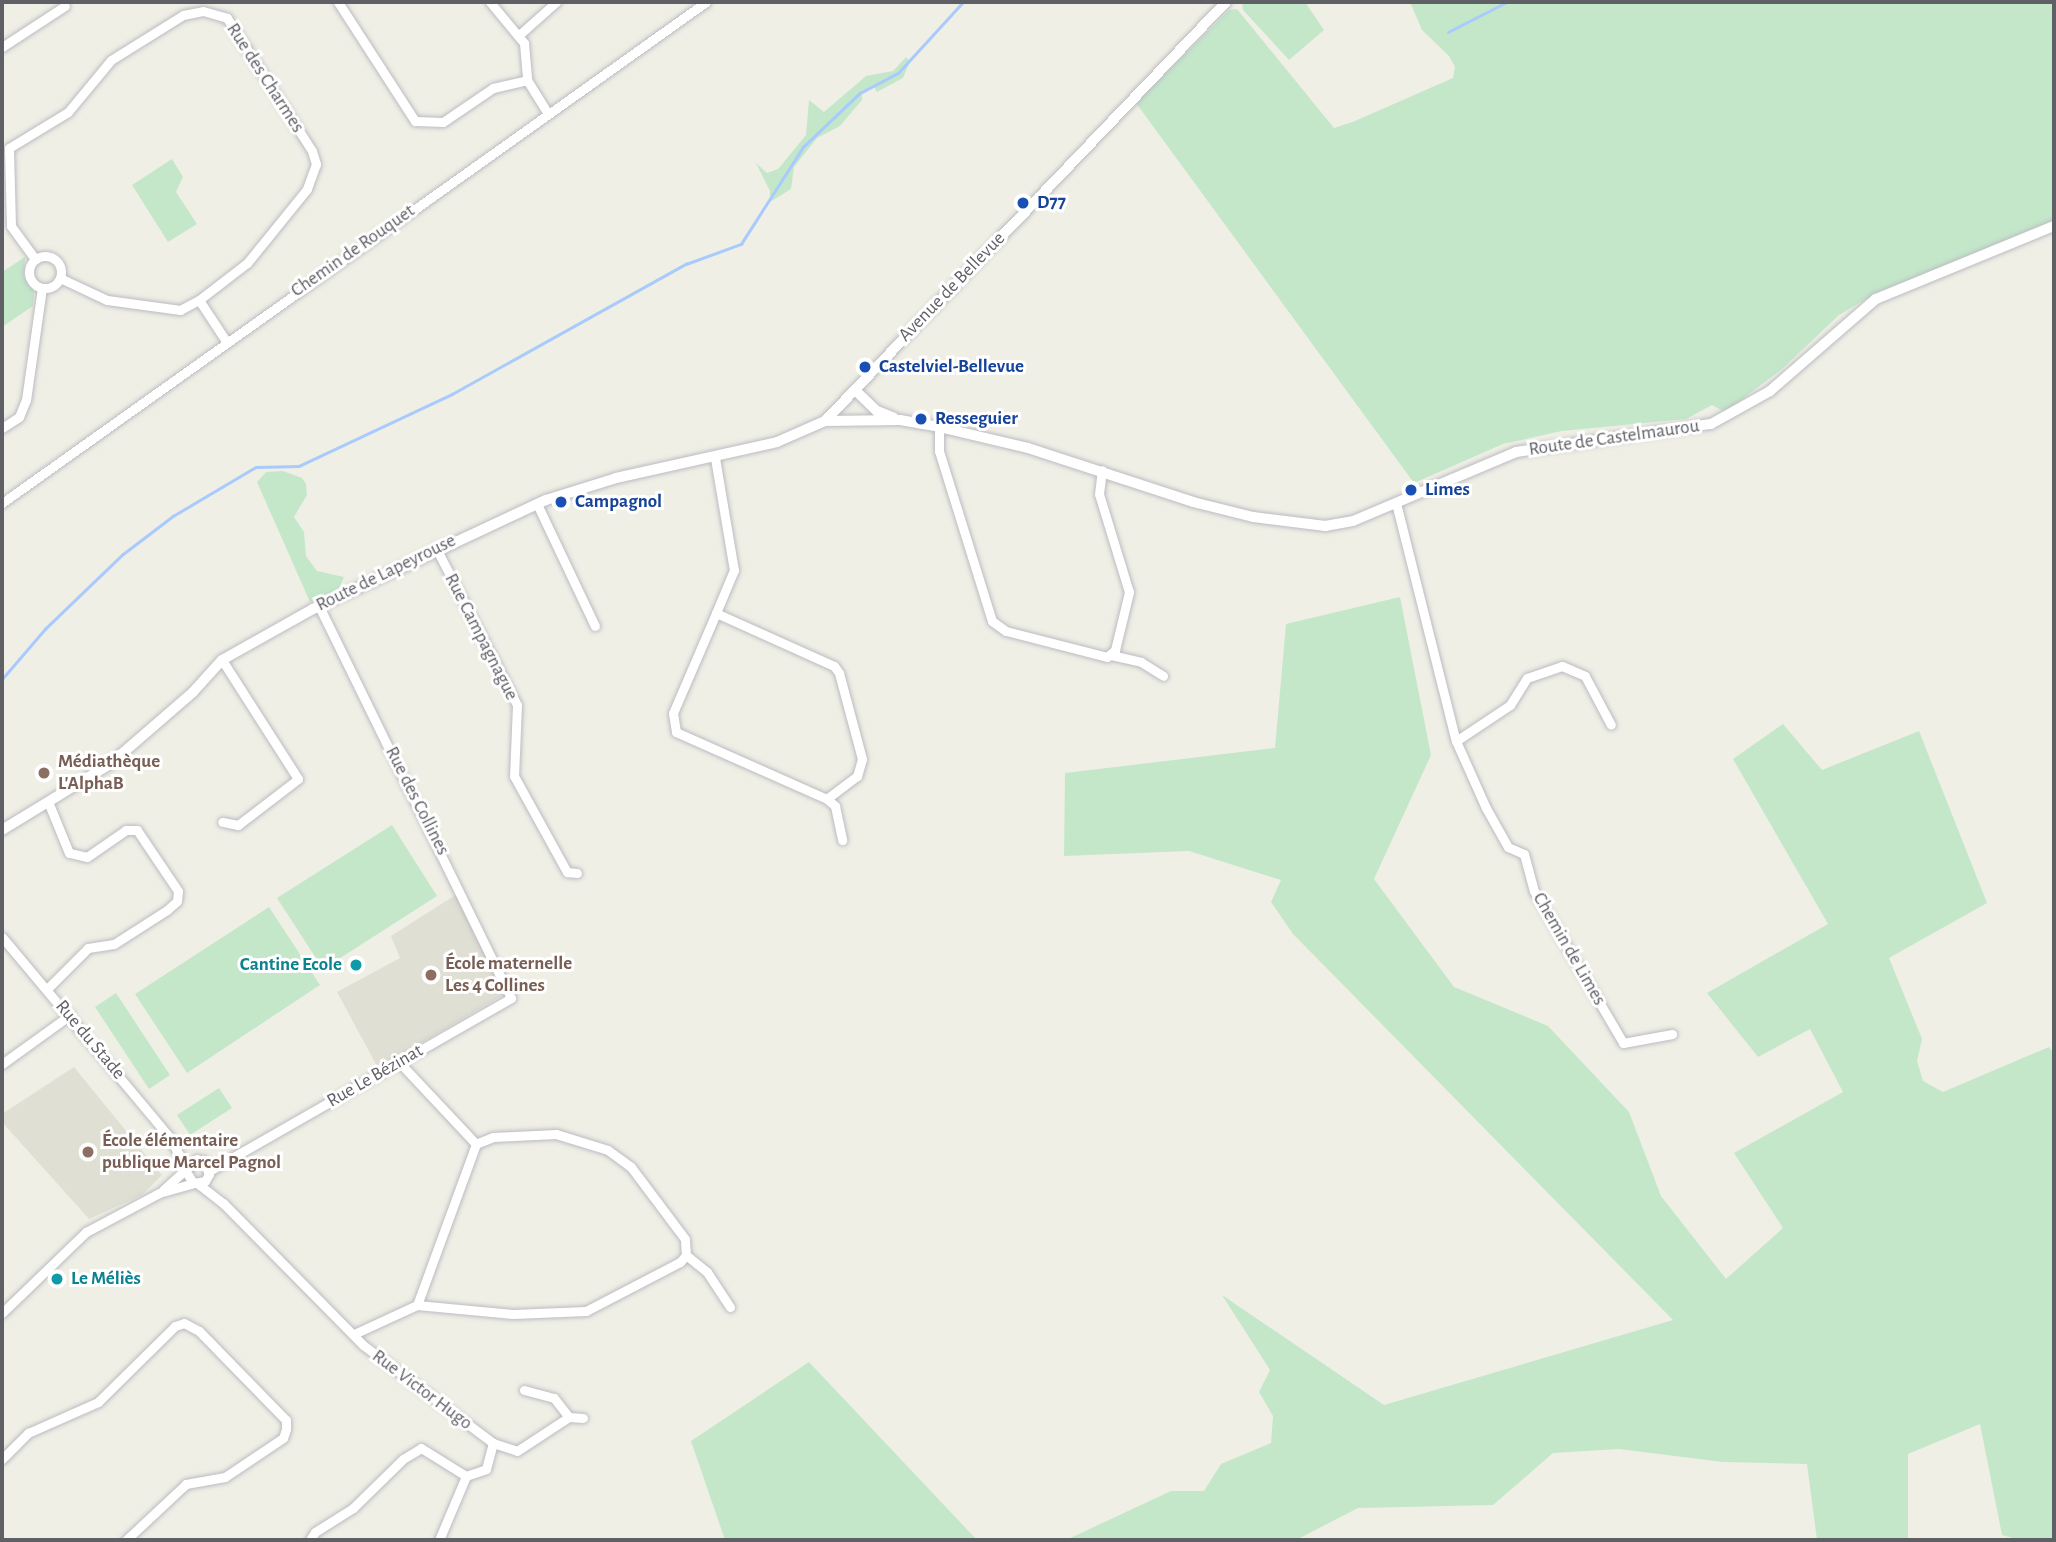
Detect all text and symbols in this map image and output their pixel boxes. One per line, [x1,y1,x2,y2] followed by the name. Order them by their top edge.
[221,19,309,137] street label: Rue des Charmes
[1037,192,1066,214] place label: D77
[1015,195,1031,211] marker: D77
[287,200,419,302] street label: Chemin de Rouquet
[894,227,1010,347] street label: Avenue de Bellevue
[879,356,1024,378] place label: Castelviel-Bellevue
[857,359,873,375] marker: Castelviel-Bellevue
[935,408,1018,430] place label: Resseguier
[913,411,929,427] marker: Resseguier
[1527,415,1701,461] street label: Route de Castelmaurou
[1425,479,1470,501] place label: Limes
[1403,482,1419,498] marker: Limes
[575,491,662,513] place label: Campagnol
[553,494,569,510] marker: Campagnol
[312,529,460,617] street label: Route de Lapeyrouse
[439,570,523,704] street label: Rue Campagnague
[380,743,454,859] street label: Rue des Collines
[58,751,160,795] place label: Médiathèque L'AlphaB
[36,765,52,781] marker: Médiathèque L'AlphaB
[1528,889,1610,1009] street label: Chemin de Limes
[445,953,572,997] place label: École maternelle Les 4 Collines
[240,954,342,976] place label: Cantine Ecole
[348,957,364,973] marker: Cantine Ecole
[423,967,439,983] marker: École maternelle Les 4 Collines
[50,996,130,1084] street label: Rue du Stade
[323,1039,427,1113] street label: Rue Le Bézinat
[102,1130,281,1174] place label: École élémentaire publique Marcel Pagnol
[80,1144,96,1160] marker: École élémentaire publique Marcel Pagnol
[71,1268,141,1290] place label: Le Méliès
[49,1271,65,1287] marker: Le Méliès
[367,1345,477,1435] street label: Rue Victor Hugo

